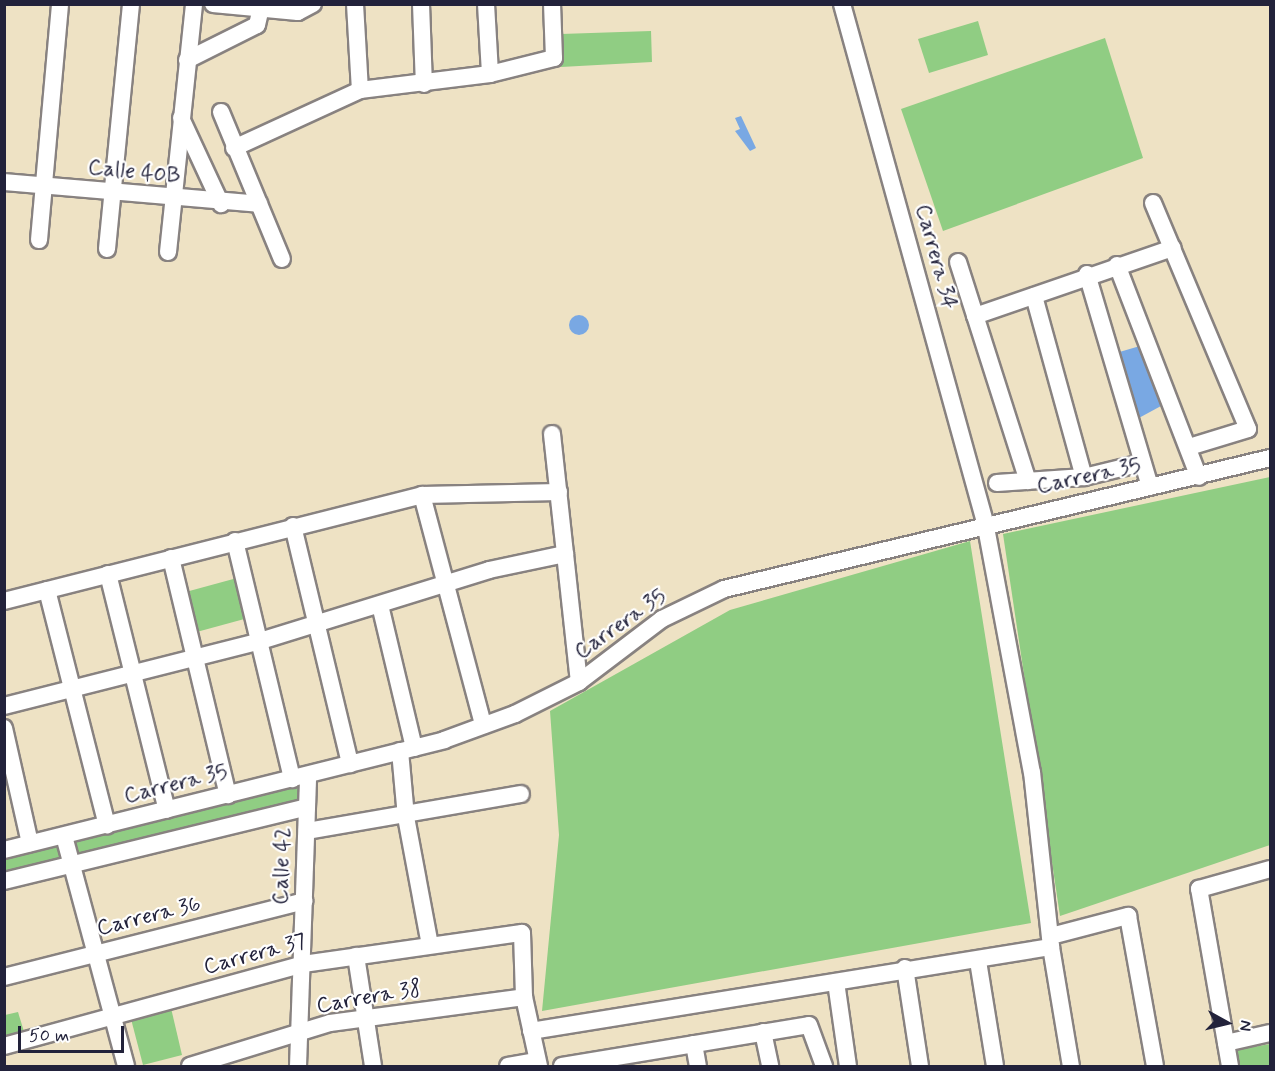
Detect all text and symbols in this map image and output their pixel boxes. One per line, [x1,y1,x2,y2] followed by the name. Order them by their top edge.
[87,155,181,191] street label: Calle 40B
[908,202,962,312] street label: Carrera 34
[1035,453,1143,501] street label: Carrera 35
[570,584,672,666] street label: Carrera 35
[122,759,230,811] street label: Carrera 35
[268,827,298,905] street label: Calle 42
[94,891,204,943] street label: Carrera 36
[201,929,309,981] street label: Carrera 37
[315,976,423,1020] street label: Carrera 38
[1197,993,1257,1053] north arrow
[21,1014,128,1052] scale bar
[1234,1019,1256,1032] text: N
[29,1024,69,1048] text: 50 m

